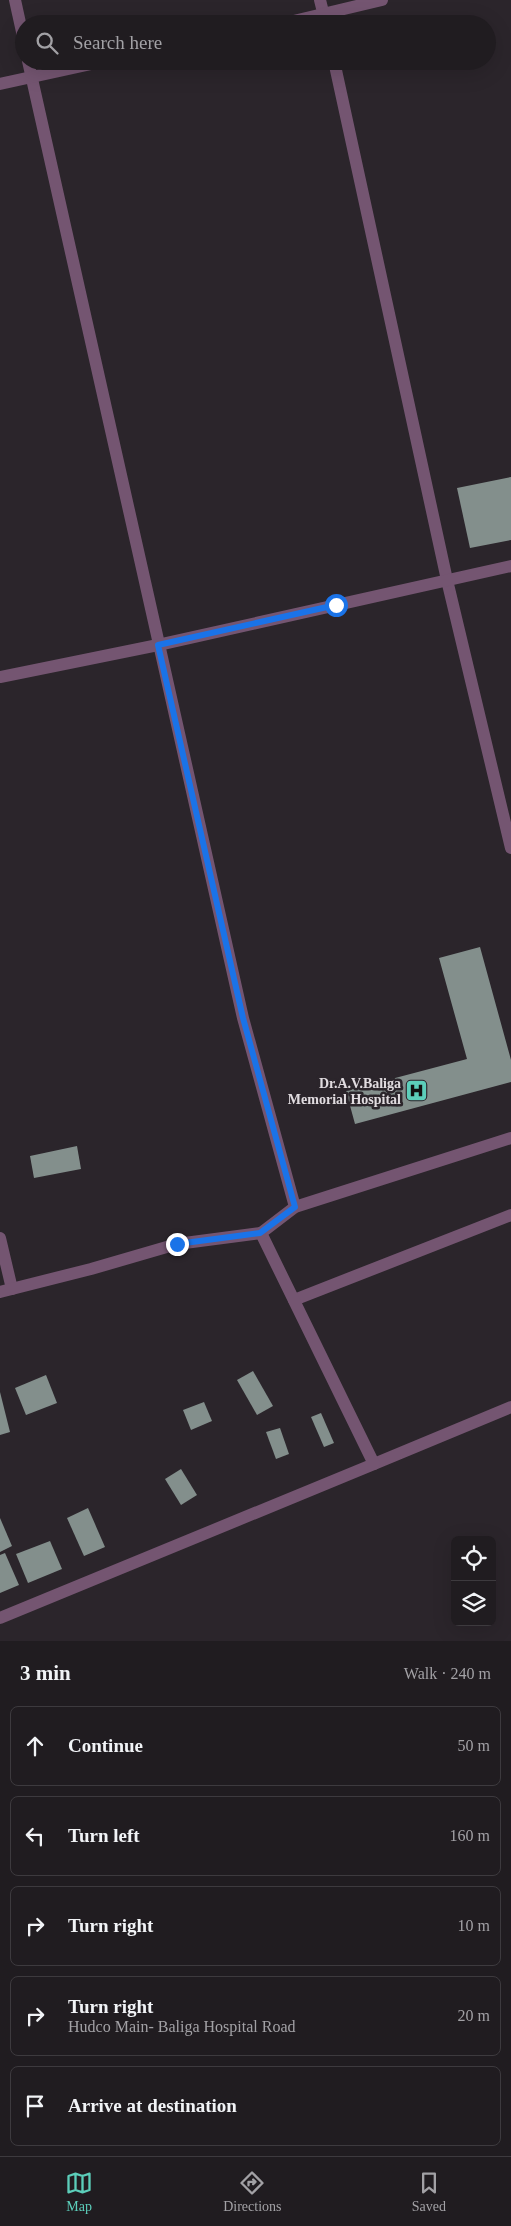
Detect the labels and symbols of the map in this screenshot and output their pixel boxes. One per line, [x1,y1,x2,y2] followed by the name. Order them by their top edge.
[325,594,348,617] route start
[288,1076,401,1107] place label: Dr.A.V.Baliga Memorial Hospital
[405,1079,429,1103] hospital icon: Dr.A.V.Baliga Memorial Hospital
[166,1233,189,1256] route end

